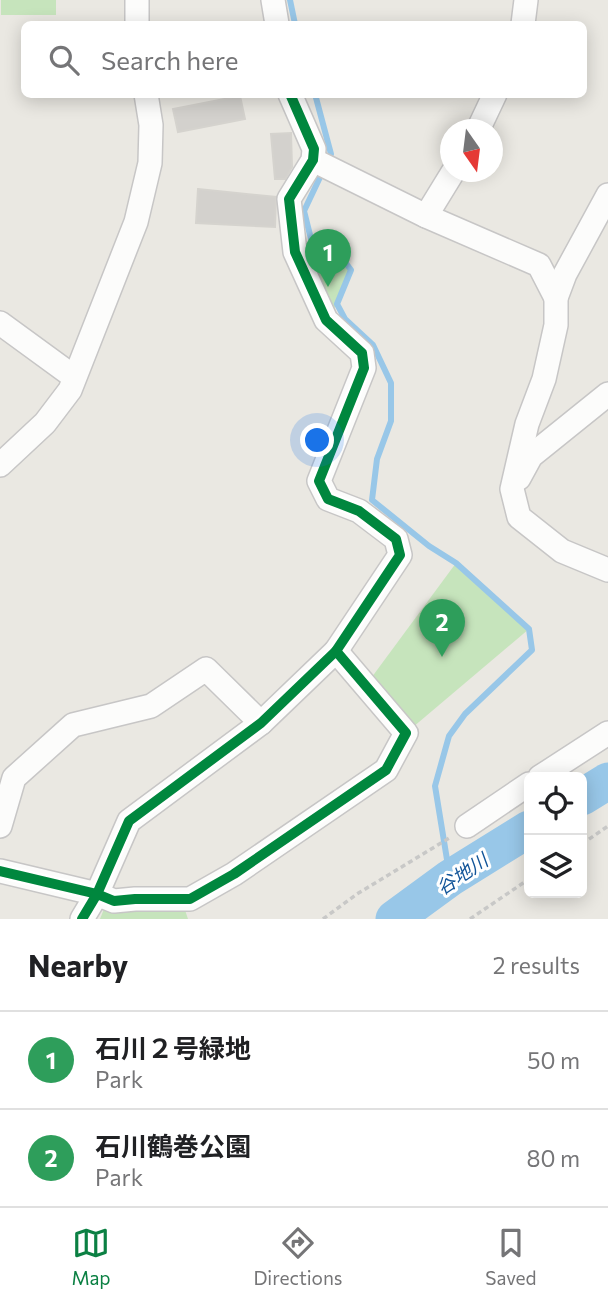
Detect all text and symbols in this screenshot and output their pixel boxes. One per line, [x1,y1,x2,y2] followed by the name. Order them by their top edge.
[21,21,587,98] search box
[45,41,83,79] icon: search
[101,44,239,75] text: Search here
[440,119,503,182] north arrow
[305,229,351,287] pin: 1
[300,423,334,457] your location
[419,599,465,657] pin: 2
[524,772,587,898] map controls
[524,772,587,835] button: locate
[524,835,587,898] button: layers
[432,847,493,899] water label: 谷地川
[28,946,128,983] text: Nearby
[493,951,580,979] text: 2 results
[95,1032,251,1063] text: 石川２号緑地
[46,1046,56,1074] text: 1
[527,1046,580,1074] text: 50 m
[95,1065,143,1093] text: Park
[95,1130,251,1161] text: 石川鶴巻公園
[44,1144,58,1172] text: 2
[527,1144,580,1172] text: 80 m
[95,1163,143,1191] text: Park
[71,1224,111,1289] tab: Map
[253,1224,343,1289] tab: Directions
[485,1224,537,1289] tab: Saved

